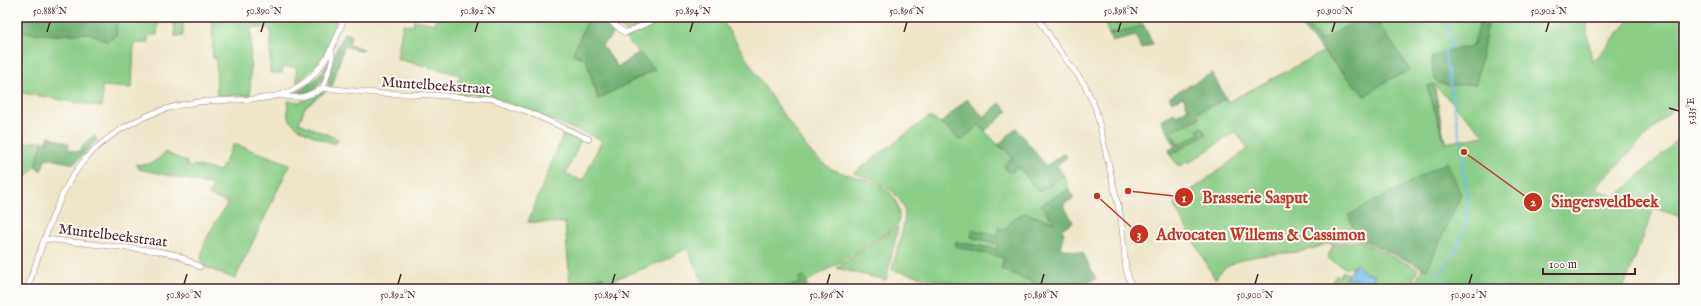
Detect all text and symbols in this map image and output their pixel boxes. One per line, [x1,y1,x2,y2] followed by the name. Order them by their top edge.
[33,5,67,18] text: 50.888°N
[246,5,282,18] text: 50.890°N
[460,5,496,18] text: 50.892°N
[675,5,711,18] text: 50.894°N
[890,5,925,18] text: 50.896°N
[1104,5,1139,18] text: 50.898°N
[1317,5,1354,18] text: 50.900°N
[1531,5,1568,18] text: 50.902°N
[381,72,491,99] street label: Muntelbeekstraat
[1685,97,1698,124] text: 5.335°E
[1174,183,1316,211] callout: Brasserie Sasput
[1523,188,1667,216] callout: Singersveldbeek
[1202,189,1309,209] text: Brasserie Sasput
[1182,191,1187,206] text: 1
[1551,193,1659,213] text: Singersveldbeek
[1530,195,1536,210] text: 2
[57,219,169,252] street label: Muntelbeekstraat
[1129,220,1374,248] callout: Advocaten Willems & Cassimon
[1155,226,1366,246] text: Advocaten Willems & Cassimon
[1137,227,1141,242] text: 3
[1543,250,1635,276] scale bar
[1549,257,1577,272] text: 100 m
[166,289,202,302] text: 50.890°N
[380,289,416,302] text: 50.892°N
[594,289,630,302] text: 50.894°N
[810,289,845,302] text: 50.896°N
[1024,289,1059,302] text: 50.898°N
[1237,289,1274,302] text: 50.900°N
[1451,289,1488,302] text: 50.902°N

